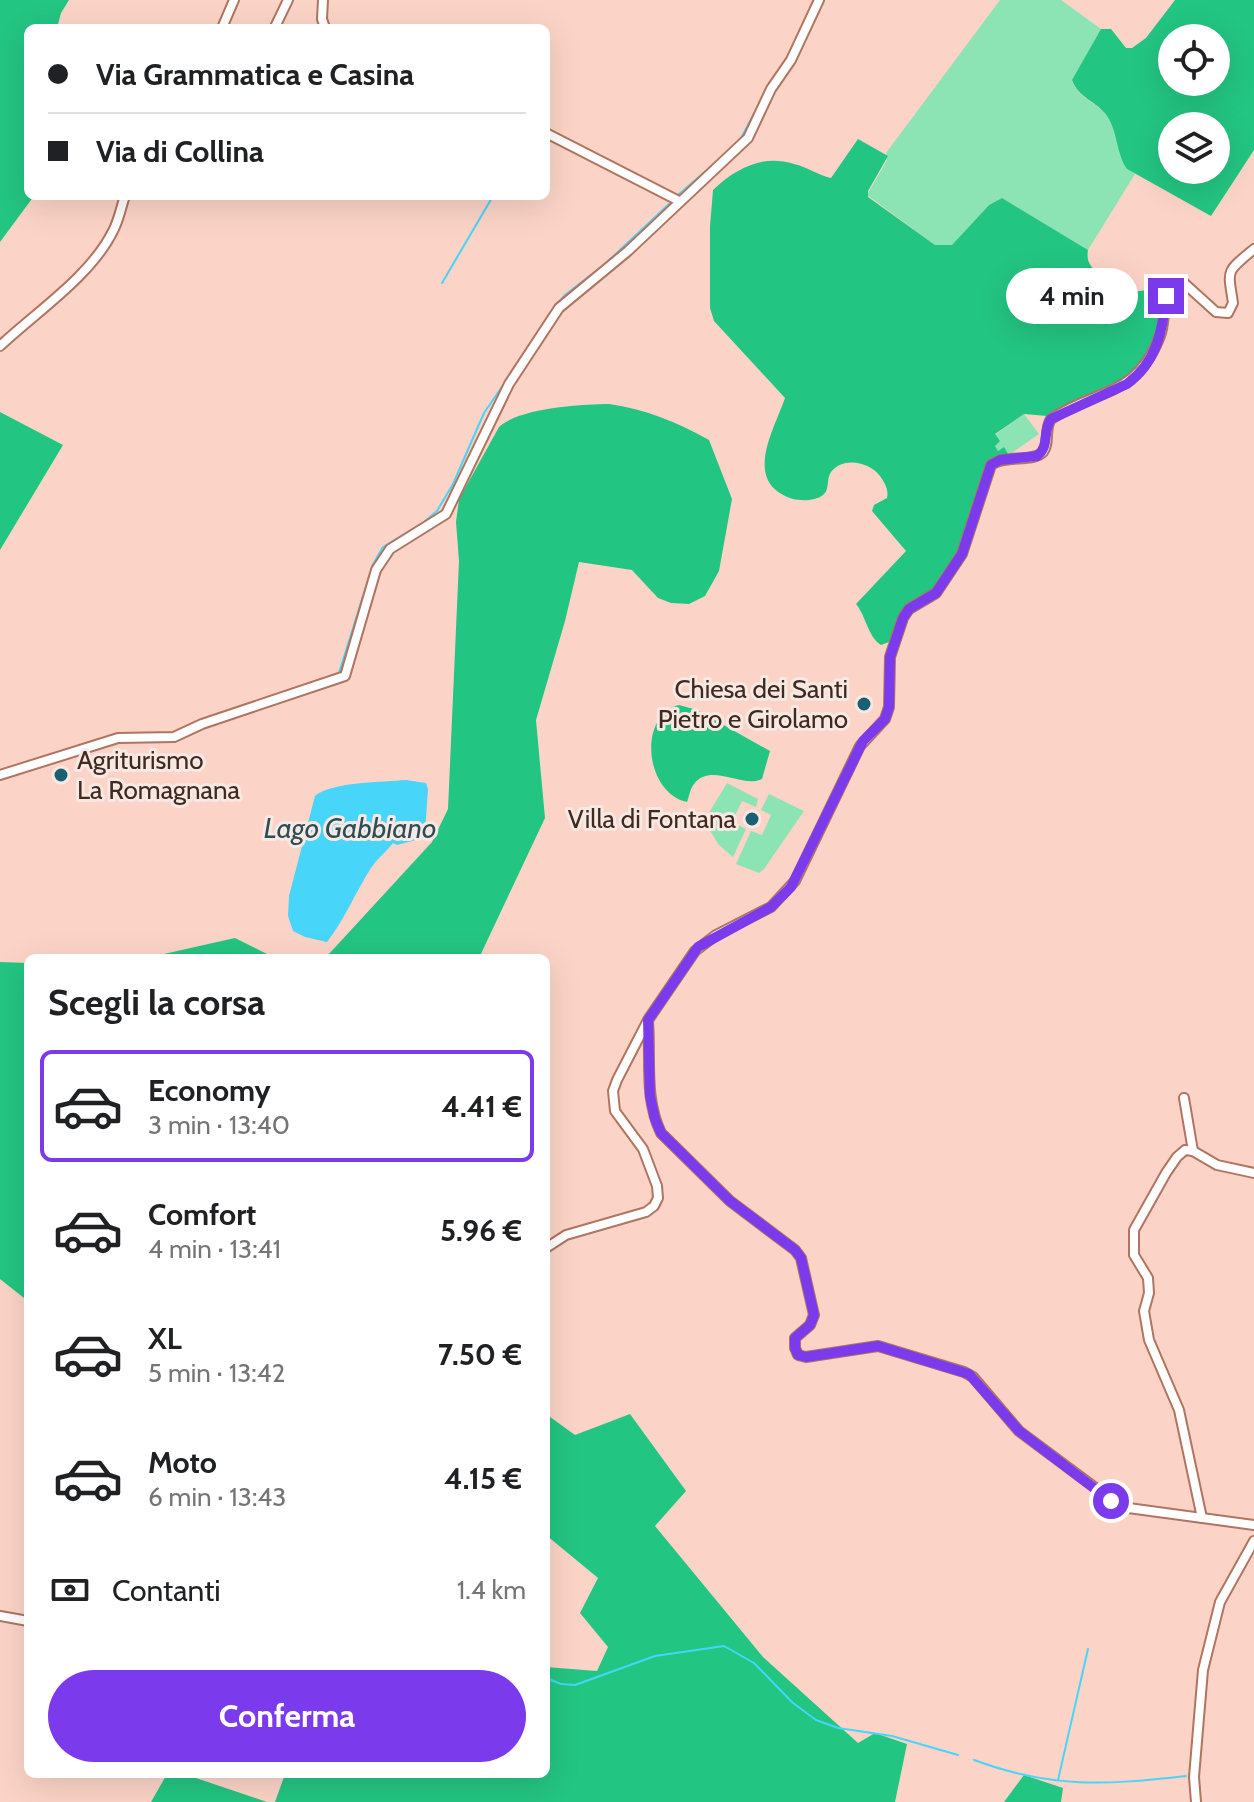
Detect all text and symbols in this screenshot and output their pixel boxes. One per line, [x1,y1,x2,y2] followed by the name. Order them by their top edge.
[1158,24,1230,184] map controls
[1158,24,1230,96] button: locate
[96,56,414,93] text: Via Grammatica e Casina
[1158,112,1230,184] button: layers
[96,133,264,170] text: Via di Collina
[1006,268,1138,324] callout: 4 min
[1148,278,1184,314] route end
[1039,280,1105,312] text: 4 min
[658,673,848,735] place label: Chiesa dei Santi Pietro e Girolamo
[855,695,873,713] marker: Chiesa dei Santi Pietro e Girolamo
[77,744,241,806] place label: Agriturismo La Romagnana
[52,766,70,784] marker: Agriturismo La Romagnana
[568,803,737,835] place label: Villa di Fontana
[743,810,761,828] marker: Villa di Fontana
[264,811,436,845] water label: Lago Gabbiano
[48,980,265,1024] text: Scegli la corsa
[52,1070,124,1142] icon: car
[148,1072,271,1109] text: Economy
[441,1088,522,1125] text: 4.41 €
[148,1109,290,1141] text: 3 min · 13:40
[52,1194,124,1266] icon: car
[148,1196,256,1233] text: Comfort
[440,1212,522,1249] text: 5.96 €
[148,1233,281,1265] text: 4 min · 13:41
[52,1318,124,1390] icon: car
[148,1320,182,1357] text: XL
[438,1336,522,1373] text: 7.50 €
[148,1357,285,1389] text: 5 min · 13:42
[52,1442,124,1514] icon: car
[148,1444,217,1481] text: Moto
[444,1460,522,1497] text: 4.15 €
[148,1481,286,1513] text: 6 min · 13:43
[1093,1483,1129,1519] route start
[48,1568,92,1612] icon: cash
[112,1572,221,1609] text: Contanti
[457,1574,526,1606] text: 1.4 km
[48,1670,526,1762] button: Conferma

